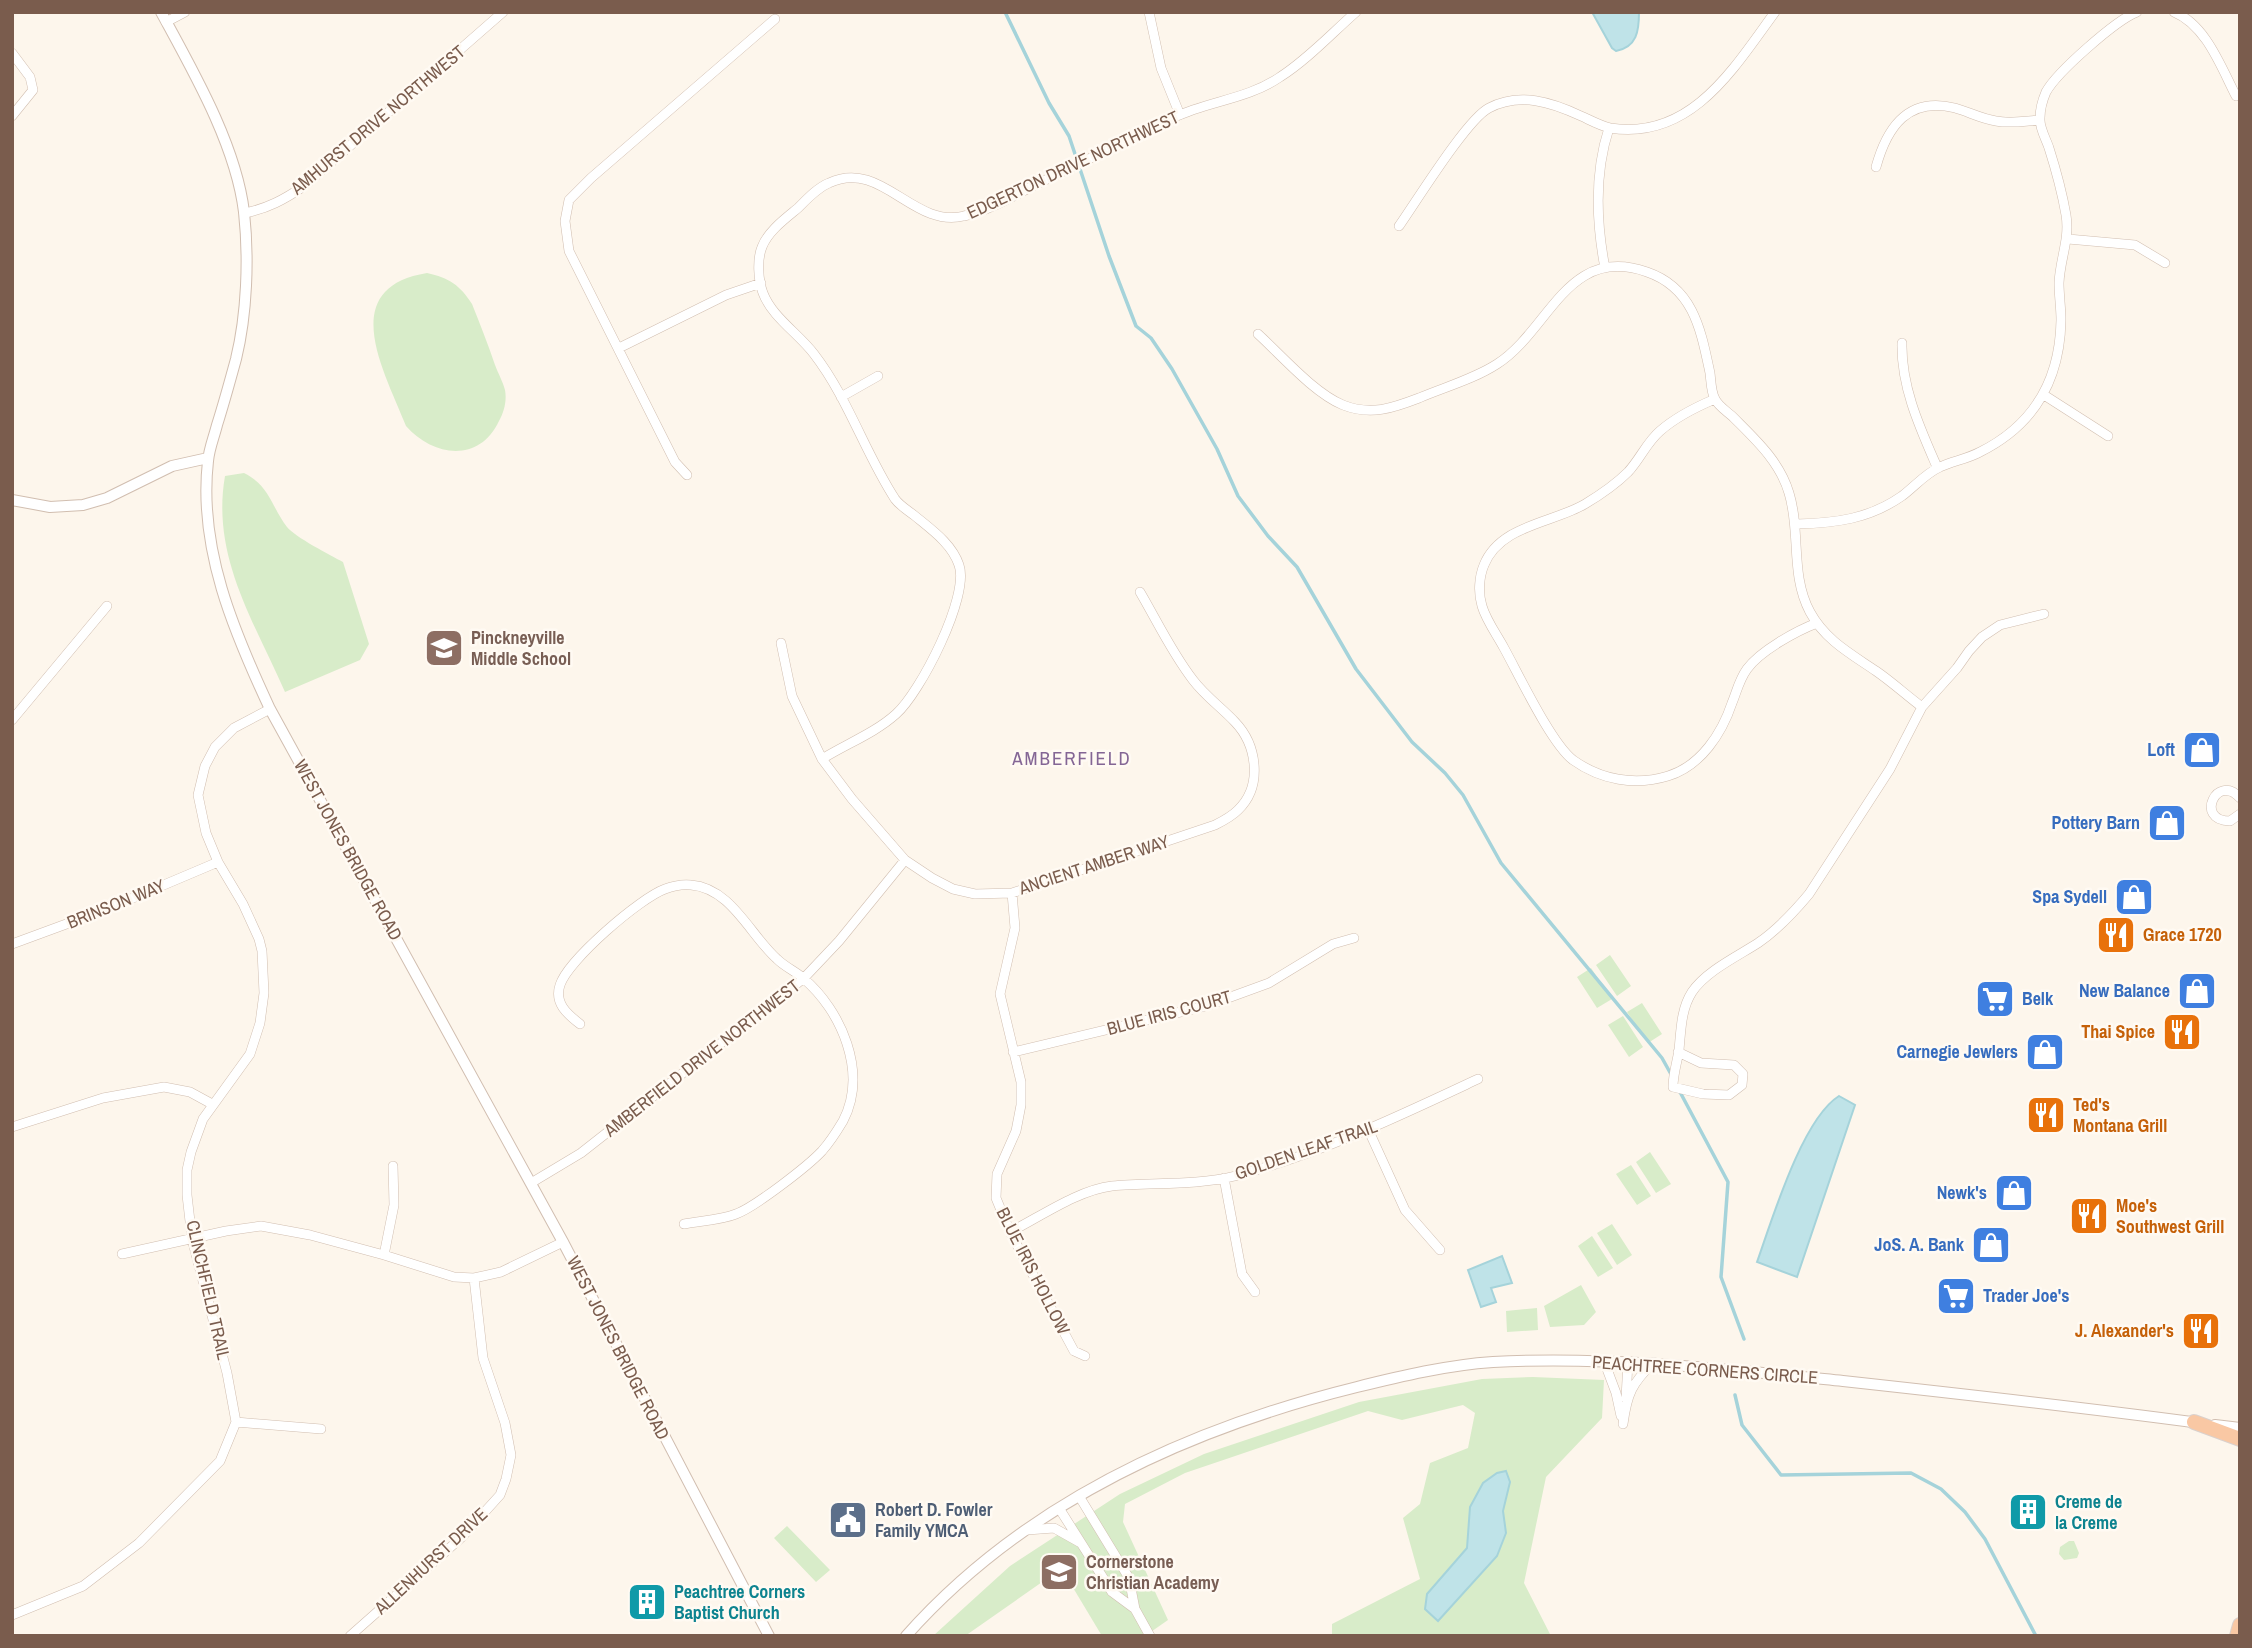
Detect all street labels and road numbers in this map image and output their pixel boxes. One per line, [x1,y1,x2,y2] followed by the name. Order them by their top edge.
[284,39,470,201] street label: AMHURST DRIVE NORTHWEST
[963,104,1183,225] street label: EDGERTON DRIVE NORTHWEST
[288,755,409,945] street label: WEST JONES BRIDGE ROAD
[1015,828,1172,901] street label: ANCIENT AMBER WAY
[63,873,169,934] street label: BRINSON WAY
[598,973,805,1143] street label: AMBERFIELD DRIVE NORTHWEST
[1104,984,1234,1041] street label: BLUE IRIS COURT
[1231,1113,1380,1186] street label: GOLDEN LEAF TRAIL
[991,1203,1076,1339] street label: BLUE IRIS HOLLOW
[180,1218,237,1362] street label: CLINCHFIELD TRAIL
[561,1252,676,1444] street label: WEST JONES BRIDGE ROAD
[1591,1349,1819,1390] street label: PEACHTREE CORNERS CIRCLE
[368,1502,493,1620] street label: ALLENHURST DRIVE

